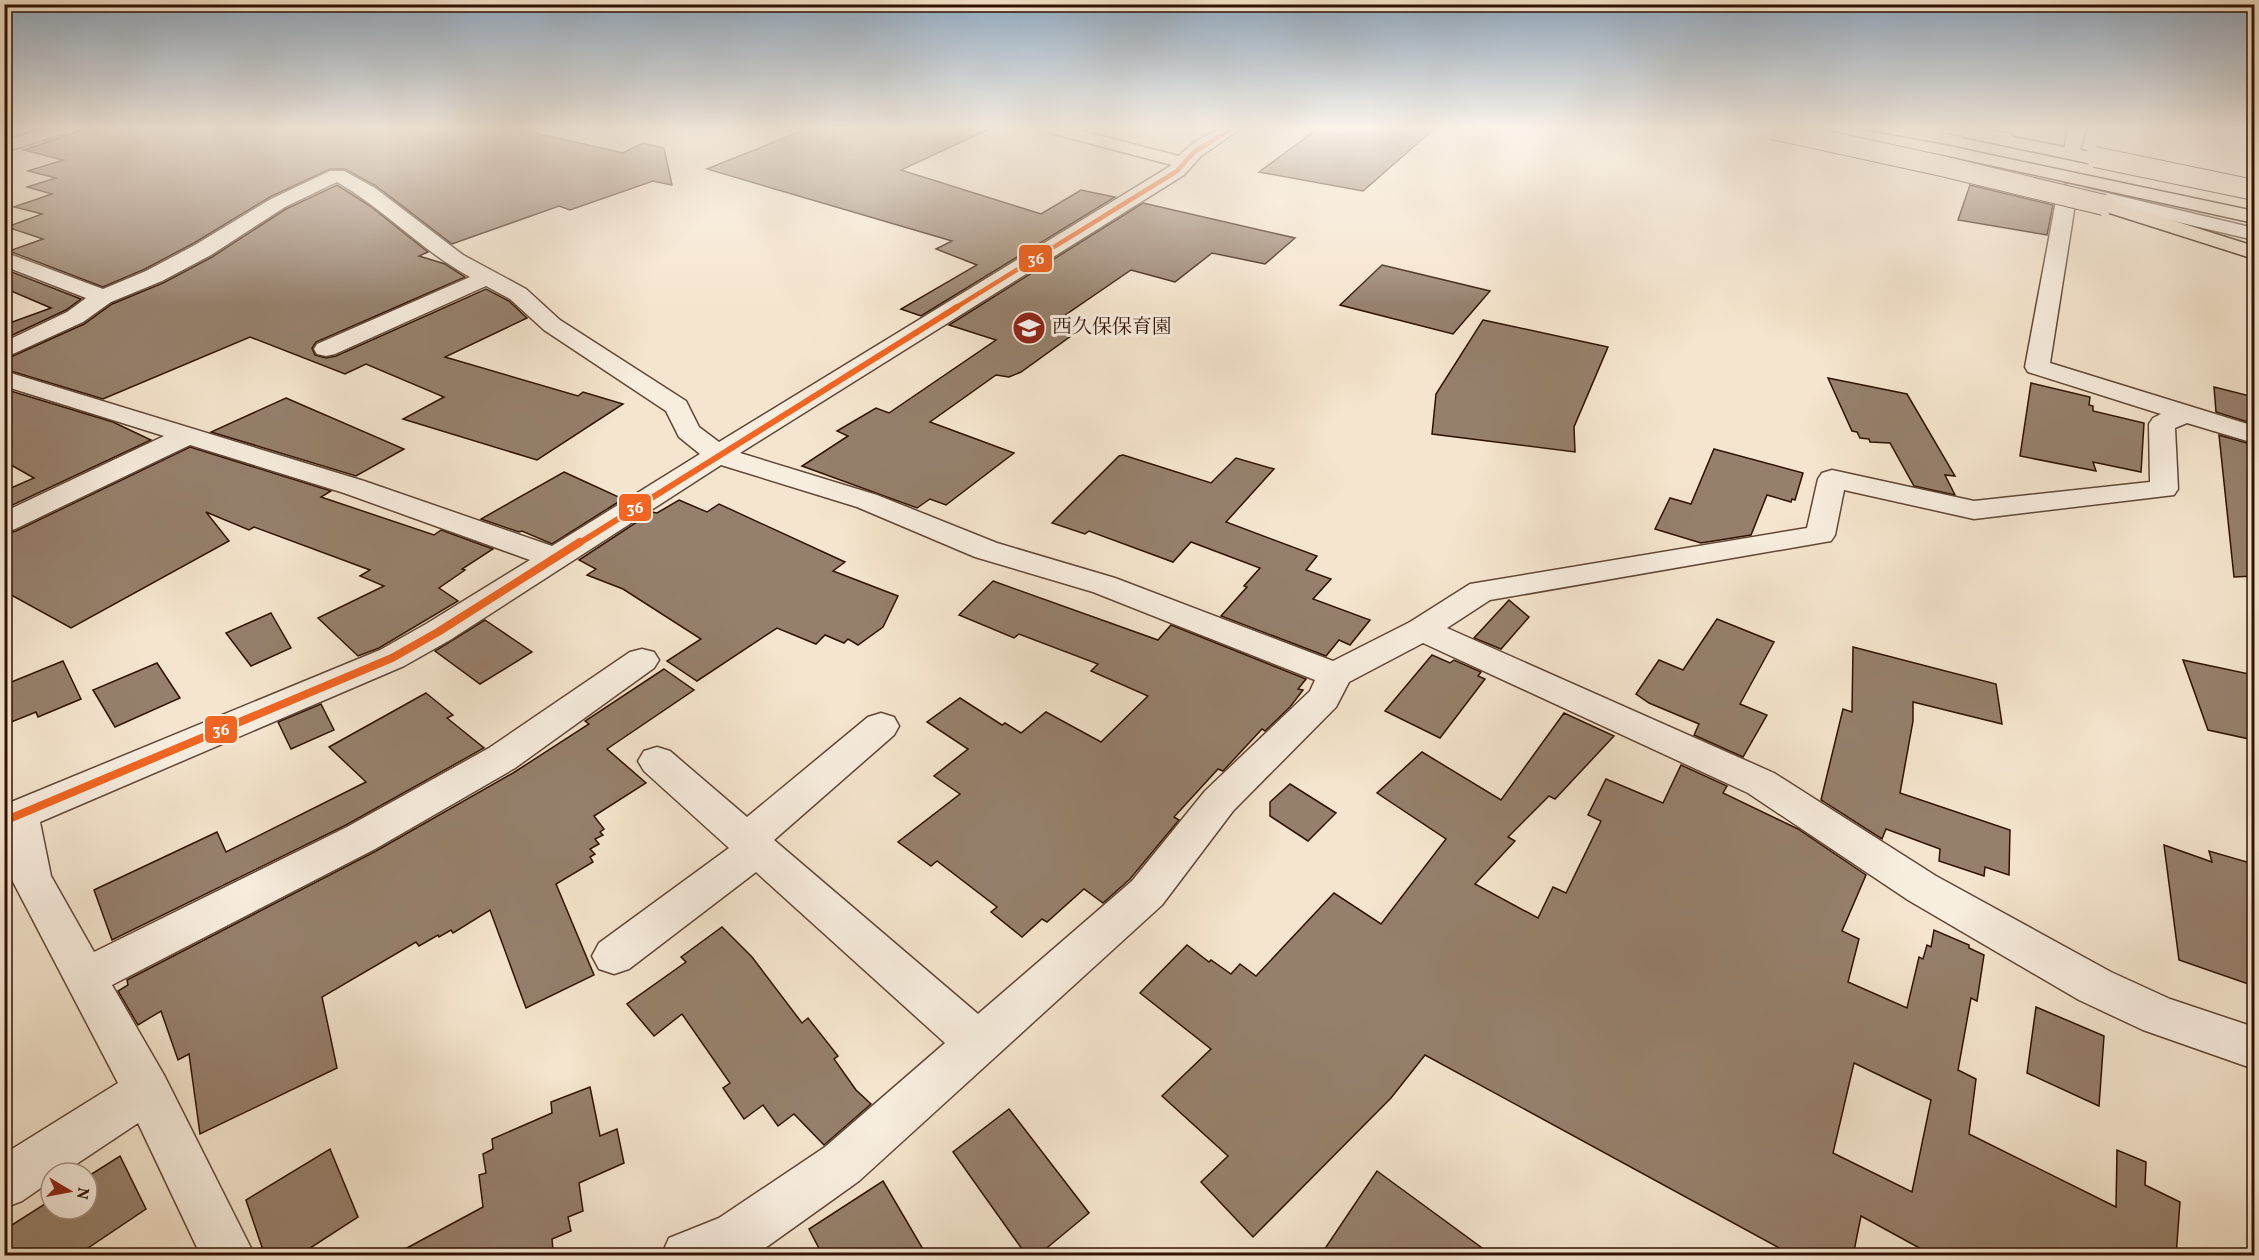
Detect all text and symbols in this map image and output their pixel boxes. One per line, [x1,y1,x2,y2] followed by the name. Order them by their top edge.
[1018,244,1053,273] line badge: 36
[1028,249,1045,271] text: 36
[1011,310,1047,346] school or university icon: 西久保保育園
[1052,314,1172,342] place label: 西久保保育園
[618,493,652,522] line badge: 36
[627,498,644,520] text: 36
[204,715,238,744] line badge: 36
[213,720,230,742] text: 36
[39,1161,99,1221] north arrow
[70,1186,94,1201] text: N

